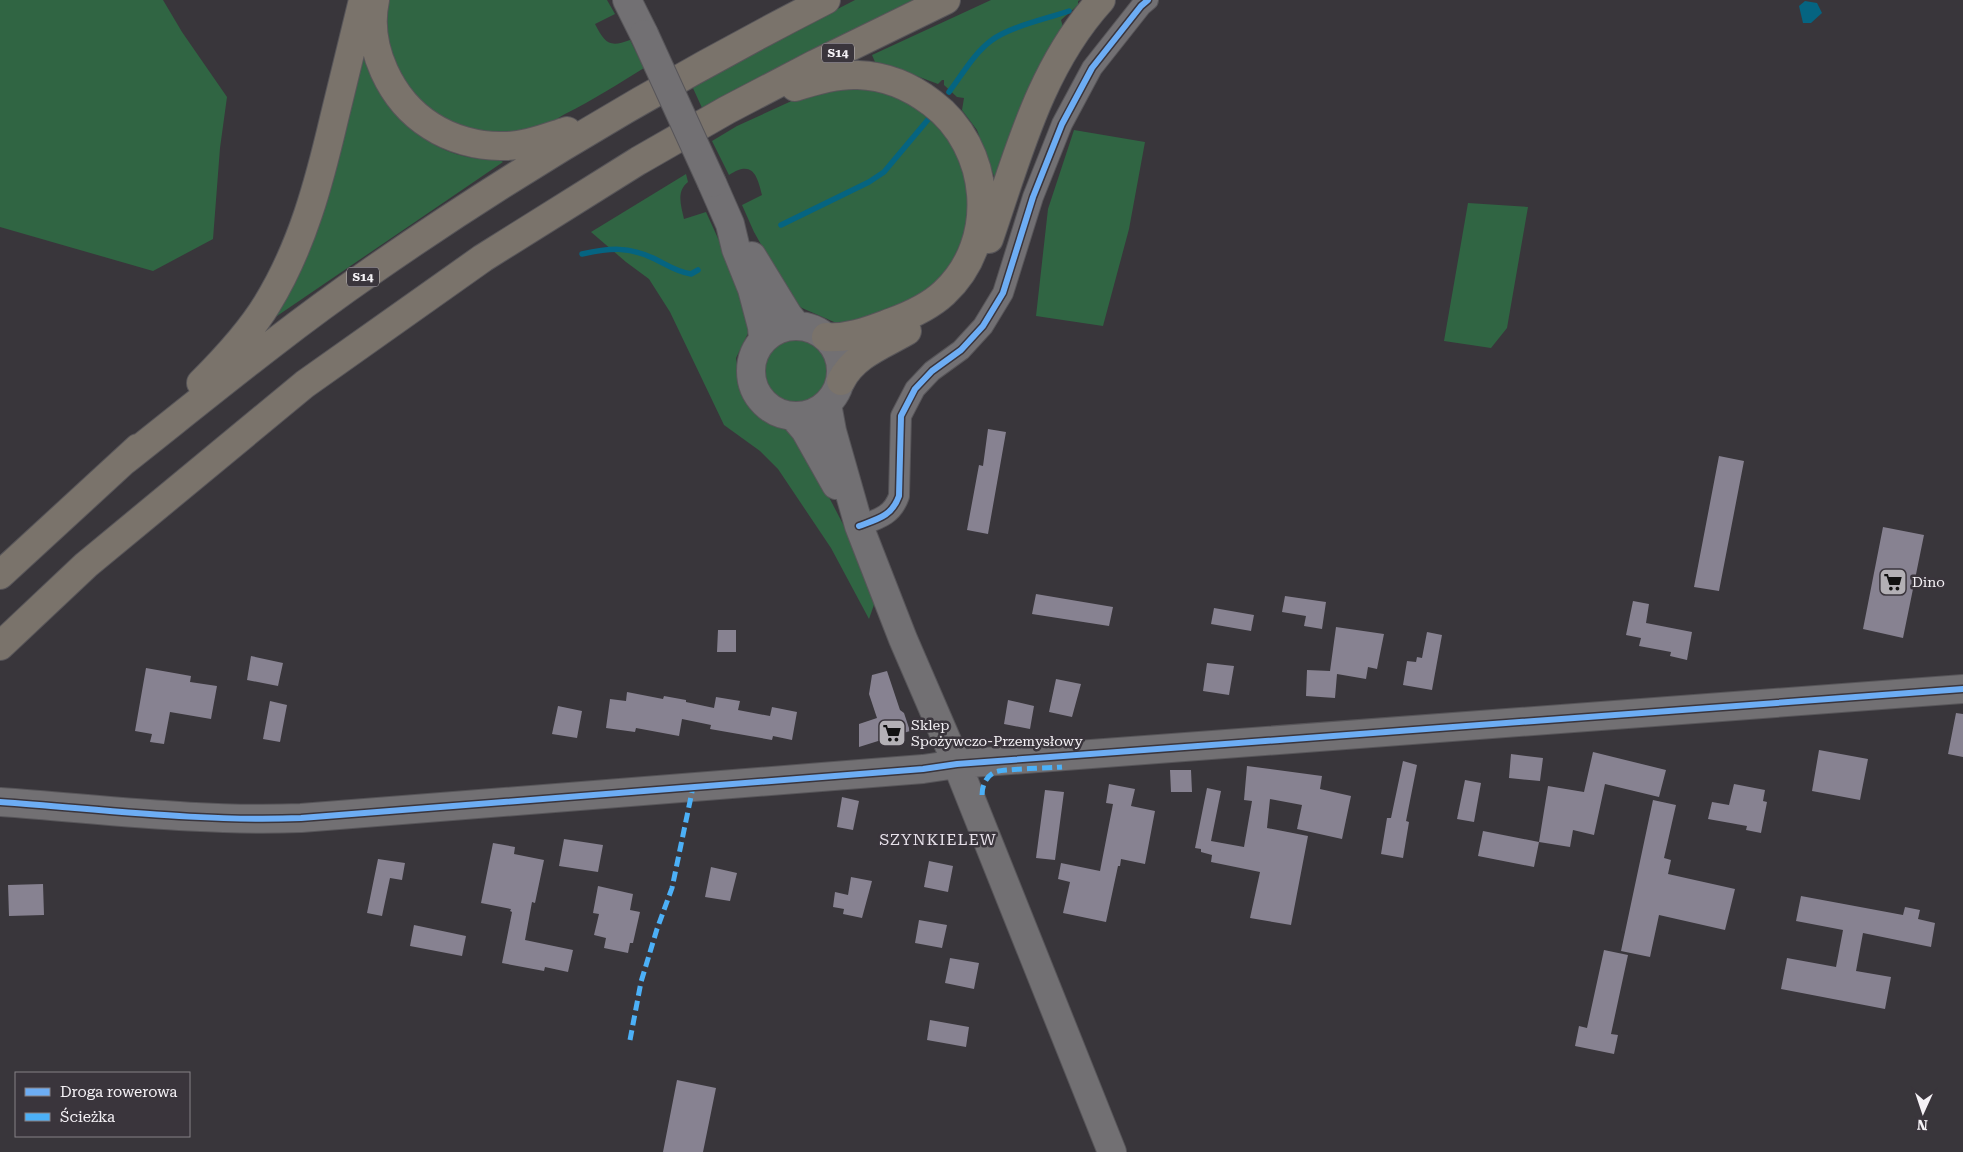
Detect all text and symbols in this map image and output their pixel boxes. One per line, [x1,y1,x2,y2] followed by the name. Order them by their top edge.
[822,44,854,62] road number: S14
[347,268,379,286] road number: S14
[1878,567,1908,597] supermarket icon: Dino
[1912,574,1945,590] place label: Dino
[911,717,1083,749] place label: Sklep Spożywczo-Przemysłowy
[877,718,907,748] supermarket icon: Sklep Spożywczo-Przemysłowy
[879,830,997,849] district label: SZYNKIELEW
[15,1072,190,1137] legend
[60,1083,177,1101] text: Droga rowerowa
[1898,1087,1948,1137] north arrow
[60,1107,115,1126] text: Ścieżka
[1916,1117,1928,1133] text: N

